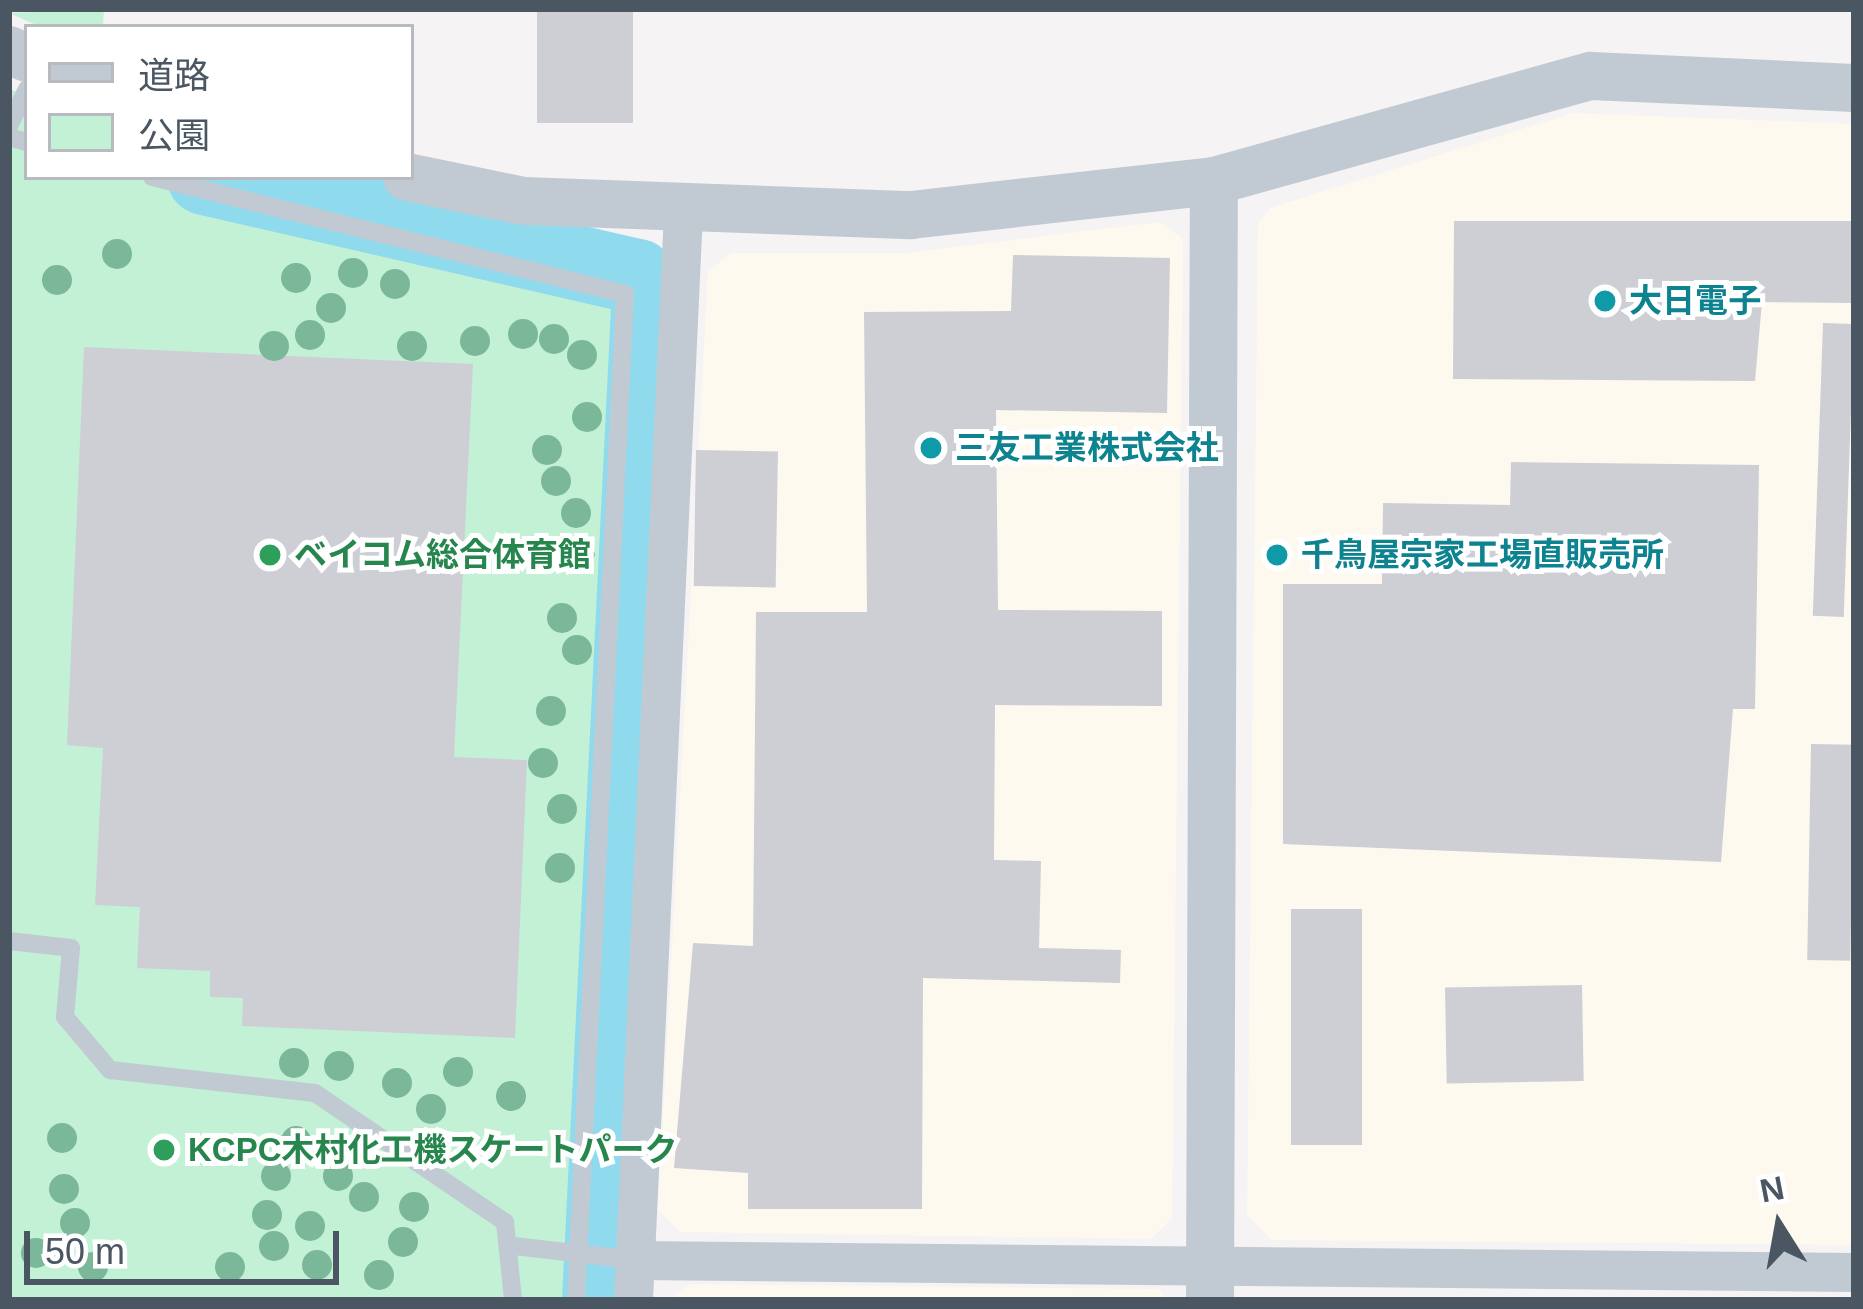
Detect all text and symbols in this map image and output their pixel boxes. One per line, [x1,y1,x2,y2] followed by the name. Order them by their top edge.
[24,24,414,180] legend
[138,55,210,96] text: 道路
[138,115,210,156] text: 公園
[1629,281,1761,321] place label: 大日電子
[1592,288,1618,314] marker: 大日電子
[955,428,1219,468] place label: 三友工業株式会社
[918,435,944,461] marker: 三友工業株式会社
[294,535,591,575] place label: ベイコム総合体育館
[1301,535,1664,575] place label: 千鳥屋宗家工場直販売所
[257,542,283,568] marker: ベイコム総合体育館
[1264,542,1290,568] marker: 千鳥屋宗家工場直販売所
[188,1130,678,1170] place label: KCPC木村化工機スケートパーク
[151,1137,177,1163] marker: KCPC木村化工機スケートパーク
[1719,1165,1839,1285] north arrow
[1757,1169,1787,1210] text: N
[30,1207,345,1281] scale bar
[45,1231,125,1272] text: 50 m

